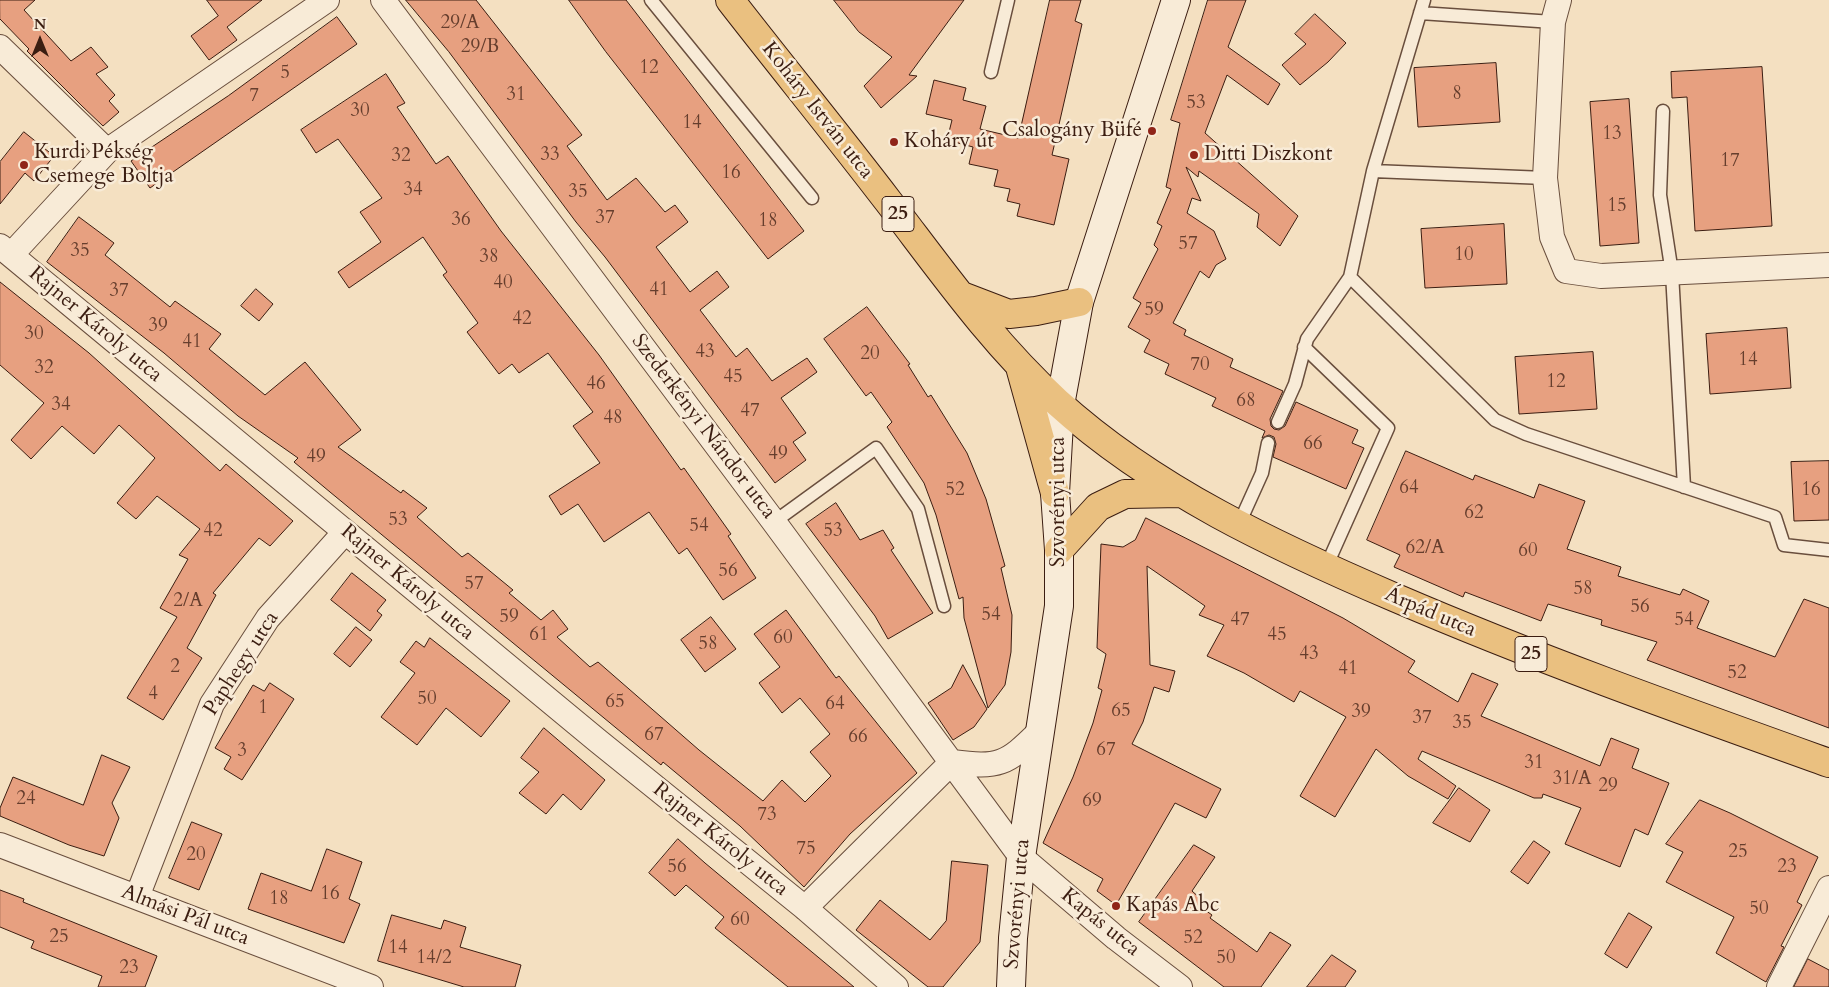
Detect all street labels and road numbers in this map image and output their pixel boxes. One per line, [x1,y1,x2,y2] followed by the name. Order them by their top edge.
[756,37,878,185] street label: Koháry István utca
[882,196,914,232] road number: 25
[23,262,167,388] street label: Rajner Károly utca
[625,330,781,524] street label: Szederkényi Nándor utca
[1046,437,1072,567] street label: Szvorényi utca
[335,520,479,646] street label: Rajner Károly utca
[1381,583,1479,643] street label: Árpád utca
[199,607,285,721] street label: Paphegy utca
[1515,636,1547,672] road number: 25
[647,778,793,902] street label: Rajner Károly utca
[1000,838,1036,970] street label: Szvorényi utca
[117,880,253,952] street label: Almási Pál utca
[1055,883,1145,963] street label: Kapás utca

